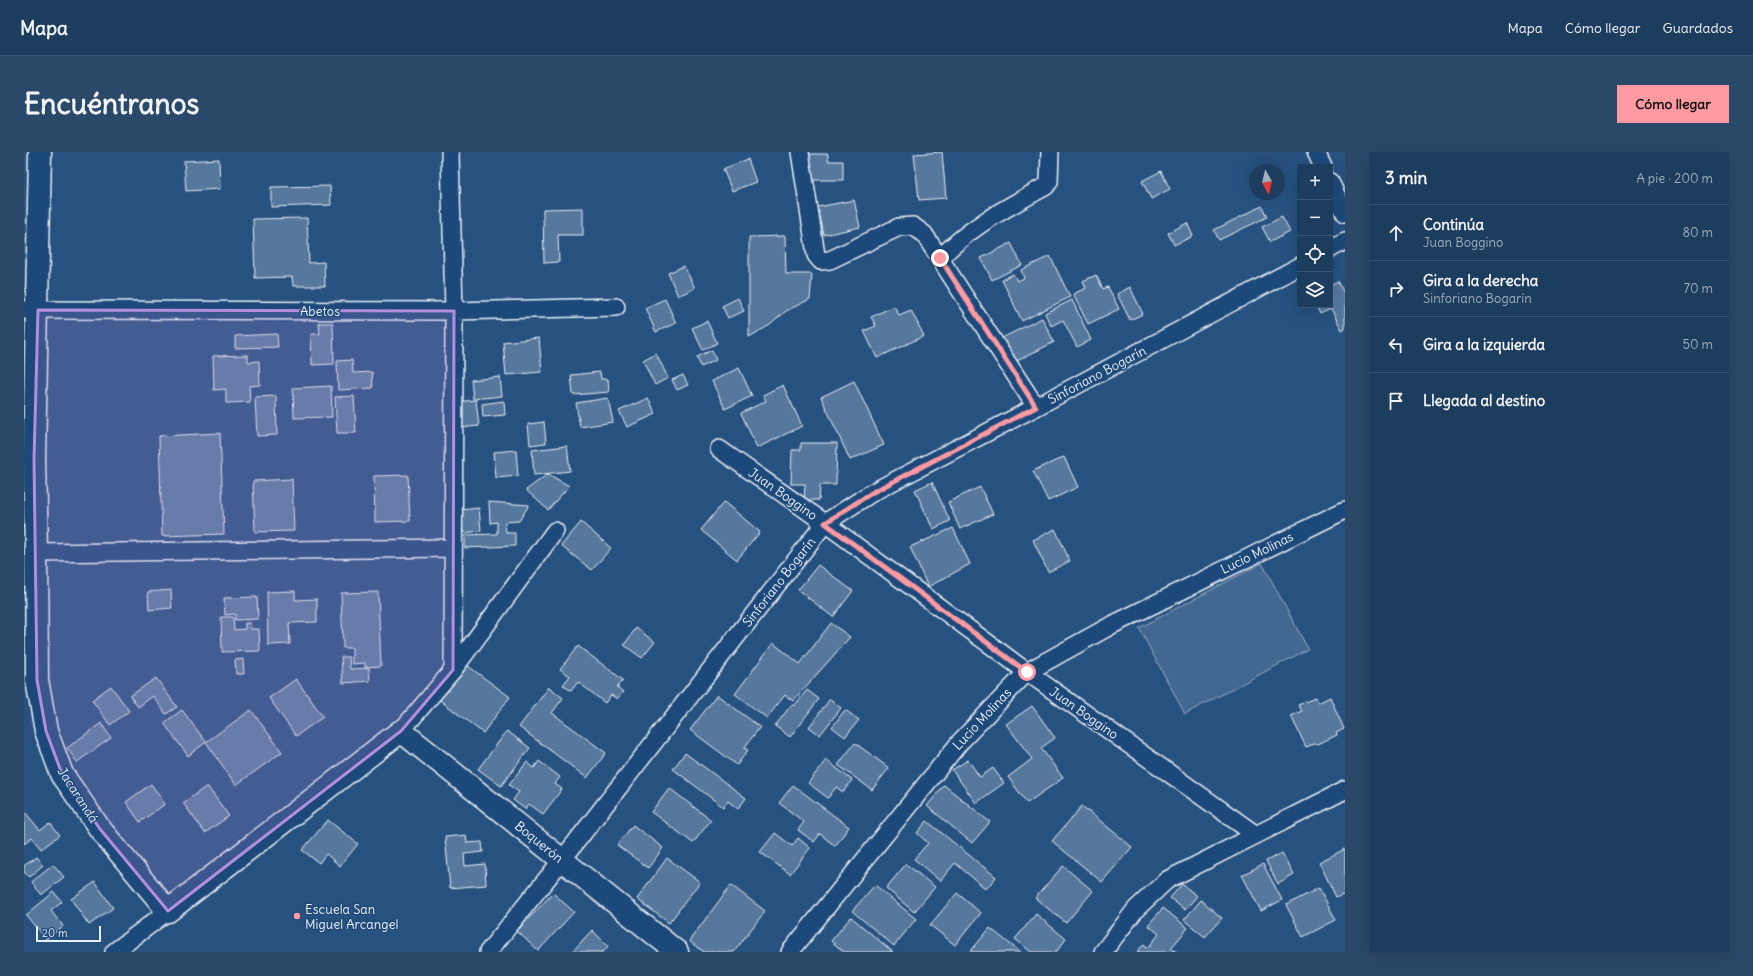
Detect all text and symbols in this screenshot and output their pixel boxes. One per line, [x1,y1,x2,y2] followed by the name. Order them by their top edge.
[20,16,68,40] text: Mapa
[1508,19,1543,37] text: Mapa
[1565,19,1641,37] text: Cómo llegar
[1663,19,1733,37] text: Guardados
[1617,85,1729,123] button: Cómo llegar
[24,86,199,122] text: Encuéntranos
[1249,164,1285,200] north arrow
[1297,164,1333,308] map controls
[1297,164,1333,200] button: +
[1385,167,1427,189] text: 3 min
[1636,170,1713,187] text: A pie · 200 m
[1297,200,1333,236] button: −
[1423,215,1484,234] text: Continúa
[1385,222,1407,244] icon: ahead
[1682,224,1713,241] text: 80 m
[1423,234,1503,251] text: Juan Boggino
[1297,236,1333,272] button: locate
[931,249,949,267] route end
[1423,271,1538,290] text: Gira a la derecha
[1297,272,1333,308] button: layers
[1385,278,1407,300] icon: right
[1684,280,1713,297] text: 70 m
[1423,290,1532,307] text: Sinforiano Bogarín
[300,303,340,320] street label: Abetos
[1385,334,1407,356] icon: left
[1423,335,1545,354] text: Gira a la izquierda
[1682,336,1713,353] text: 50 m
[1045,342,1149,408] street label: Sinforiano Bogarín
[1385,390,1407,412] icon: arrive
[1423,391,1545,410] text: Llegada al destino
[745,464,821,524] street label: Juan Boggino
[1218,528,1296,578] street label: Lucio Molinas
[739,534,819,630] street label: Sinforiano Bogarín
[1018,663,1036,681] route start
[1046,683,1122,743] street label: Juan Boggino
[949,684,1015,754] street label: Lucio Molinas
[54,764,102,826] street label: Jacarandá
[511,817,567,867] street label: Boquerón
[305,901,398,933] place label: Escuela San Miguel Arcangel
[292,911,302,921] marker: Escuela San Miguel Arcangel
[36,924,101,943] scale bar
[42,926,68,940] text: 20 m

